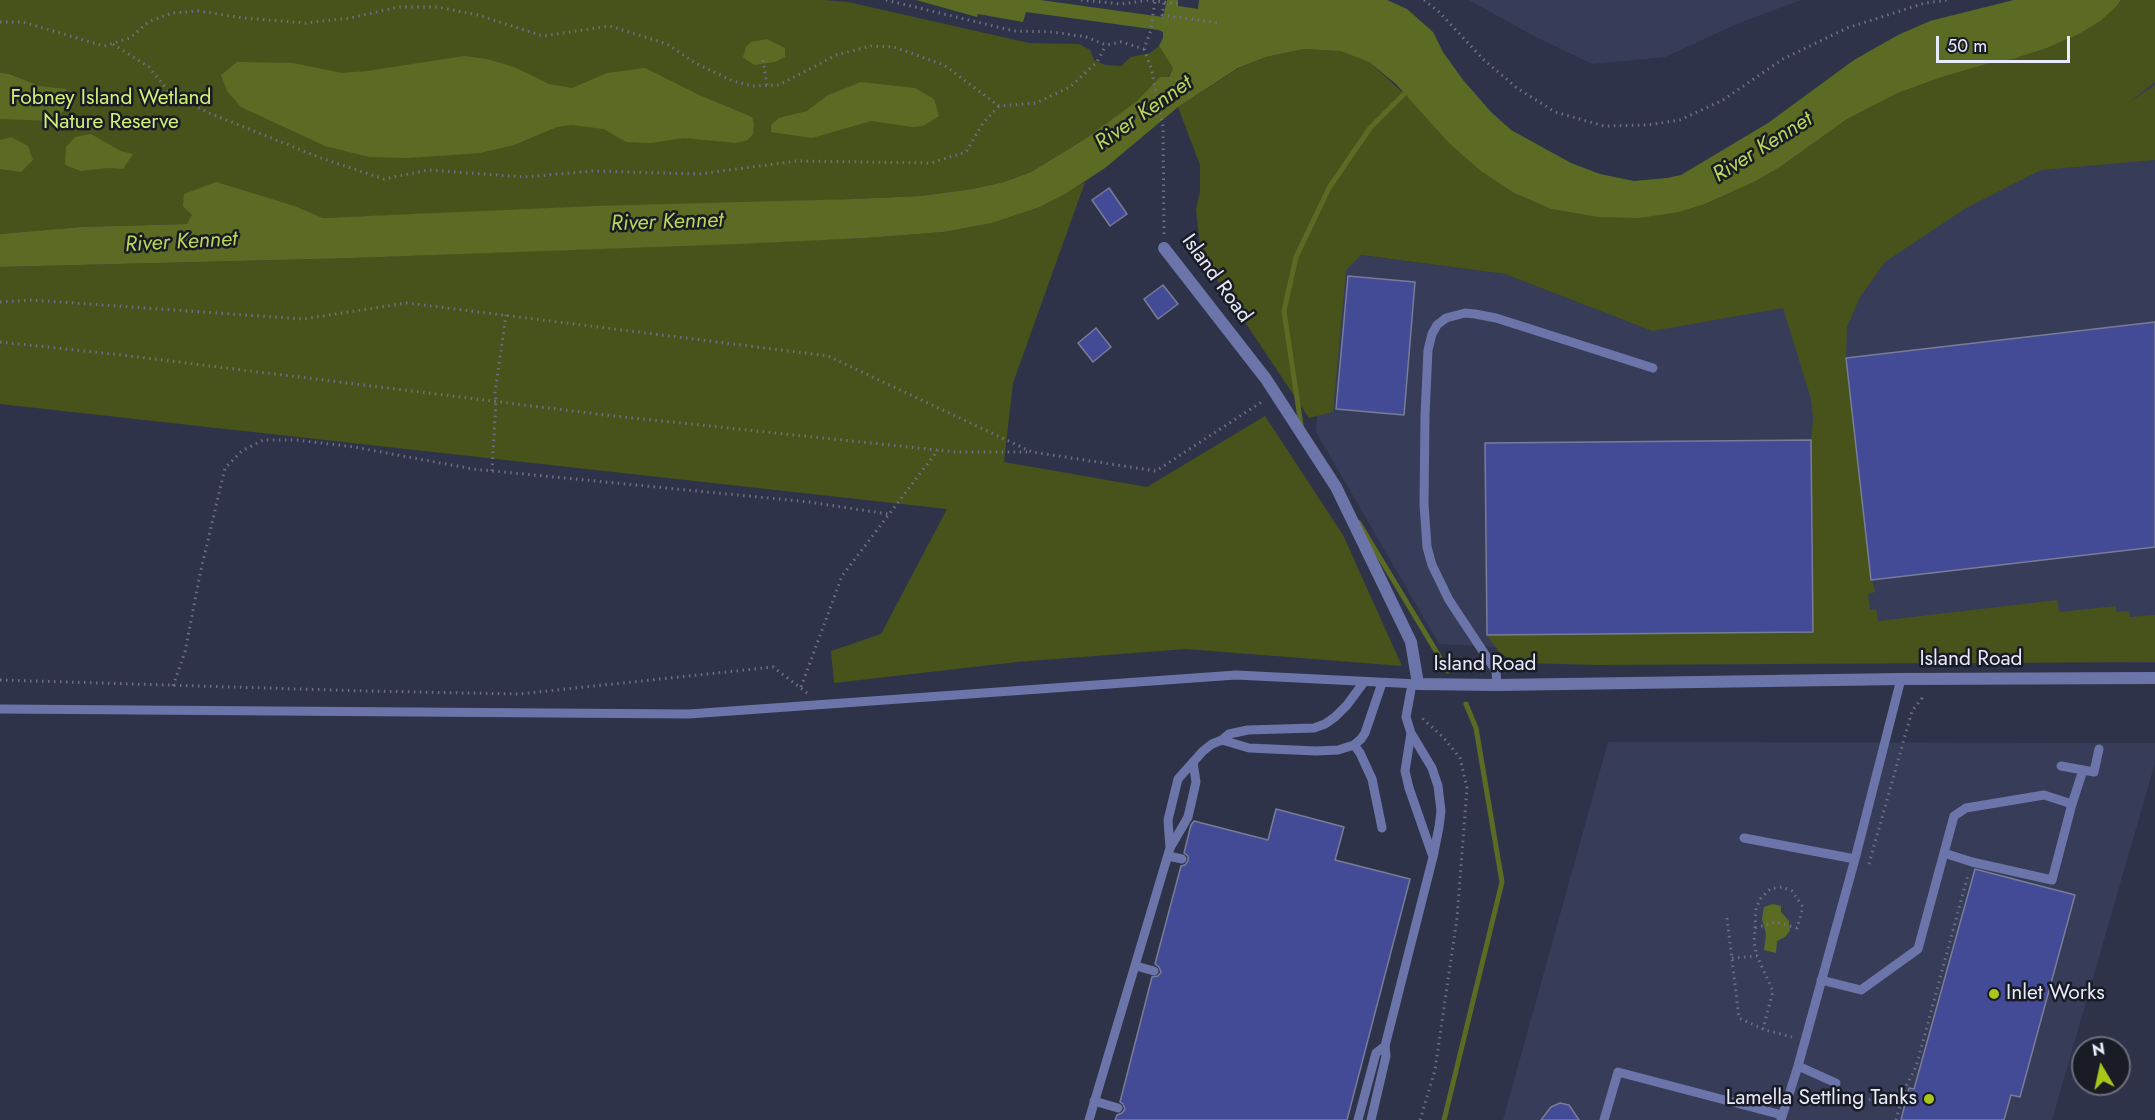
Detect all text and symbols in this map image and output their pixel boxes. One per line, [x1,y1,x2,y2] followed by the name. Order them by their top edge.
[1939,24,2072,62] scale bar
[1947,33,1987,59] text: 50 m
[1090,71,1198,157] water label: River Kennet
[10,86,212,136] park label: Fobney Island Wetland Nature Reserve
[1708,107,1818,189] water label: River Kennet
[610,208,724,238] water label: River Kennet
[124,227,238,259] water label: River Kennet
[1175,230,1257,328] street label: Island Road
[1919,647,2023,673] street label: Island Road
[1433,652,1537,678] street label: Island Road
[2006,981,2105,1007] place label: Inlet Works
[1987,987,2001,1001] marker: Inlet Works
[2071,1036,2131,1096] north arrow
[2090,1037,2106,1062] text: N
[1726,1086,1917,1112] place label: Lamella Settling Tanks
[1922,1092,1936,1106] marker: Lamella Settling Tanks

